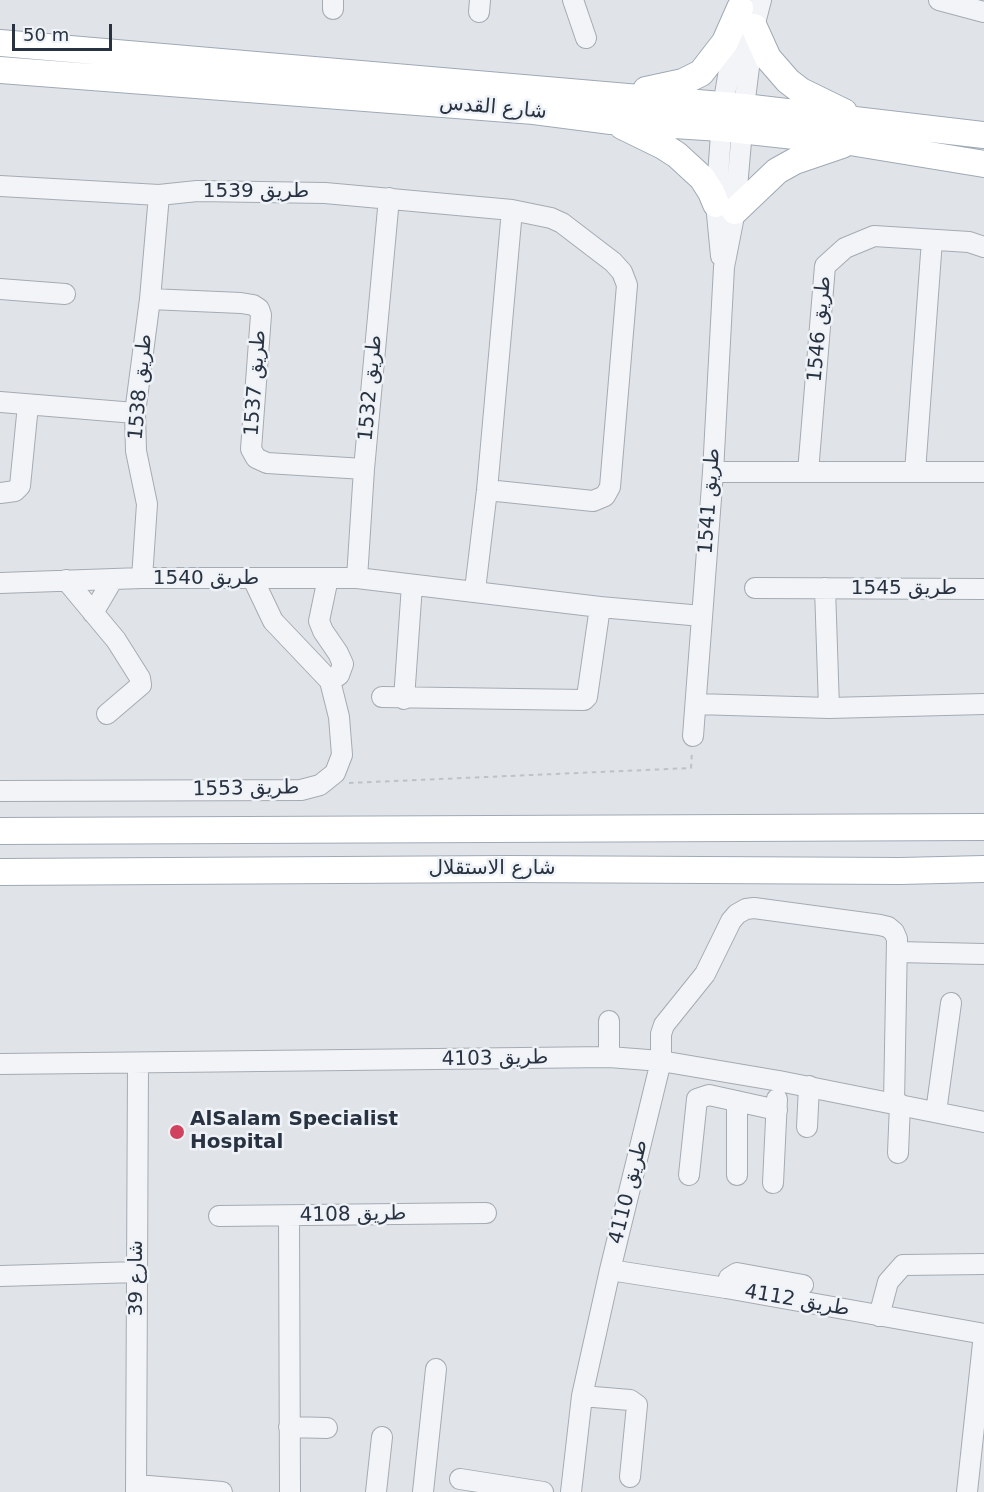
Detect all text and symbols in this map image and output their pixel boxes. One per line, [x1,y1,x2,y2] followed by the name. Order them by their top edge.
[15,12,116,50] scale bar
[23,24,69,45] text: 50 m
[438,91,548,125] street label: شارع القدس
[203,180,309,204] street label: طريق 1539
[803,275,837,383] street label: طريق 1546
[240,329,272,437] street label: طريق 1537
[124,333,158,441] street label: طريق 1538
[354,334,388,442] street label: طريق 1532
[694,447,726,555] street label: طريق 1541
[153,567,259,591] street label: طريق 1540
[851,577,957,601] street label: طريق 1545
[193,776,299,802] street label: طريق 1553
[428,857,556,881] street label: شارع الاستقلال
[442,1046,548,1072] street label: طريق 4103
[190,1108,398,1155] place label: AlSalam Specialist Hospital
[168,1123,186,1141] marker: AlSalam Specialist Hospital
[604,1137,654,1247] street label: طريق 4110
[300,1202,406,1228] street label: طريق 4108
[125,1240,149,1316] street label: شارع 39
[742,1280,852,1322] street label: طريق 4112

